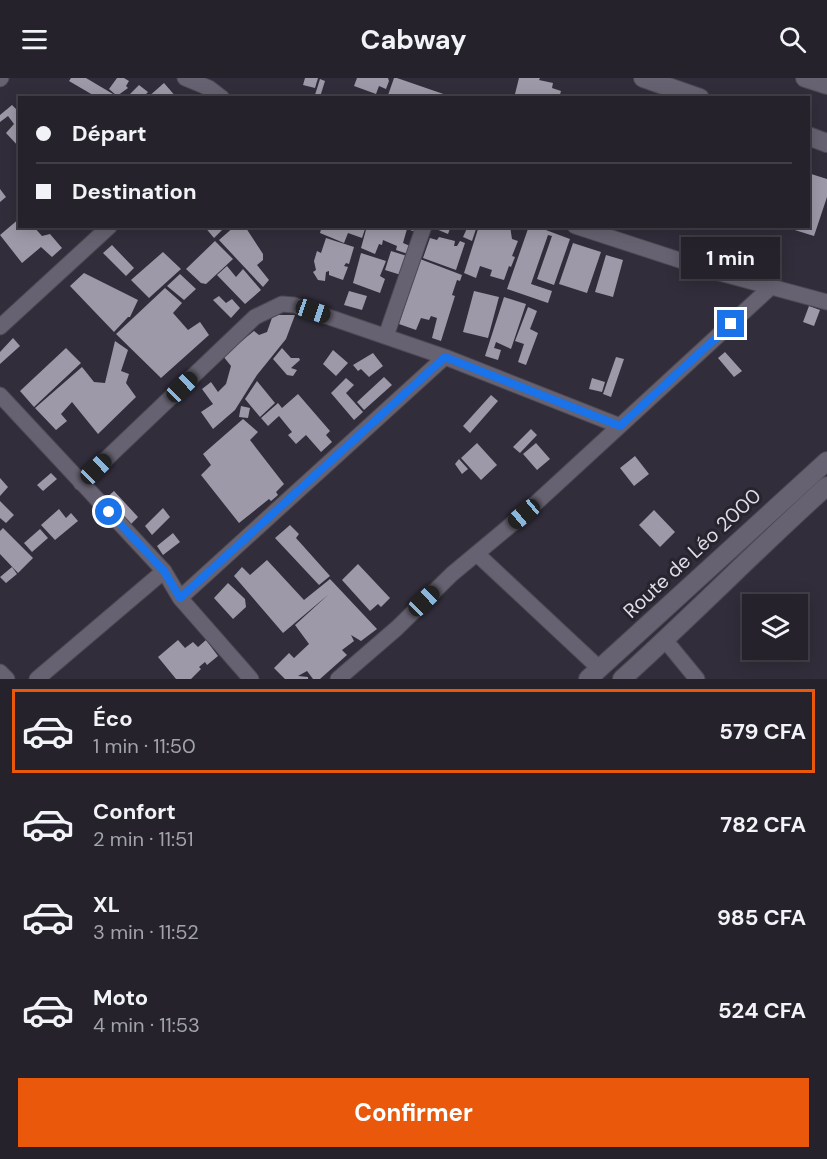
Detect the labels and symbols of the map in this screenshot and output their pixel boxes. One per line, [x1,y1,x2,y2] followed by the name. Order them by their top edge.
[682,237,780,279] callout: 1 min
[293,297,333,325] car
[717,310,744,337] route end
[163,368,201,406] car
[77,450,115,488] car
[618,482,766,624] street label: Route de Léo 2000
[504,496,544,532] car
[95,498,122,525] route start
[405,582,443,620] car

